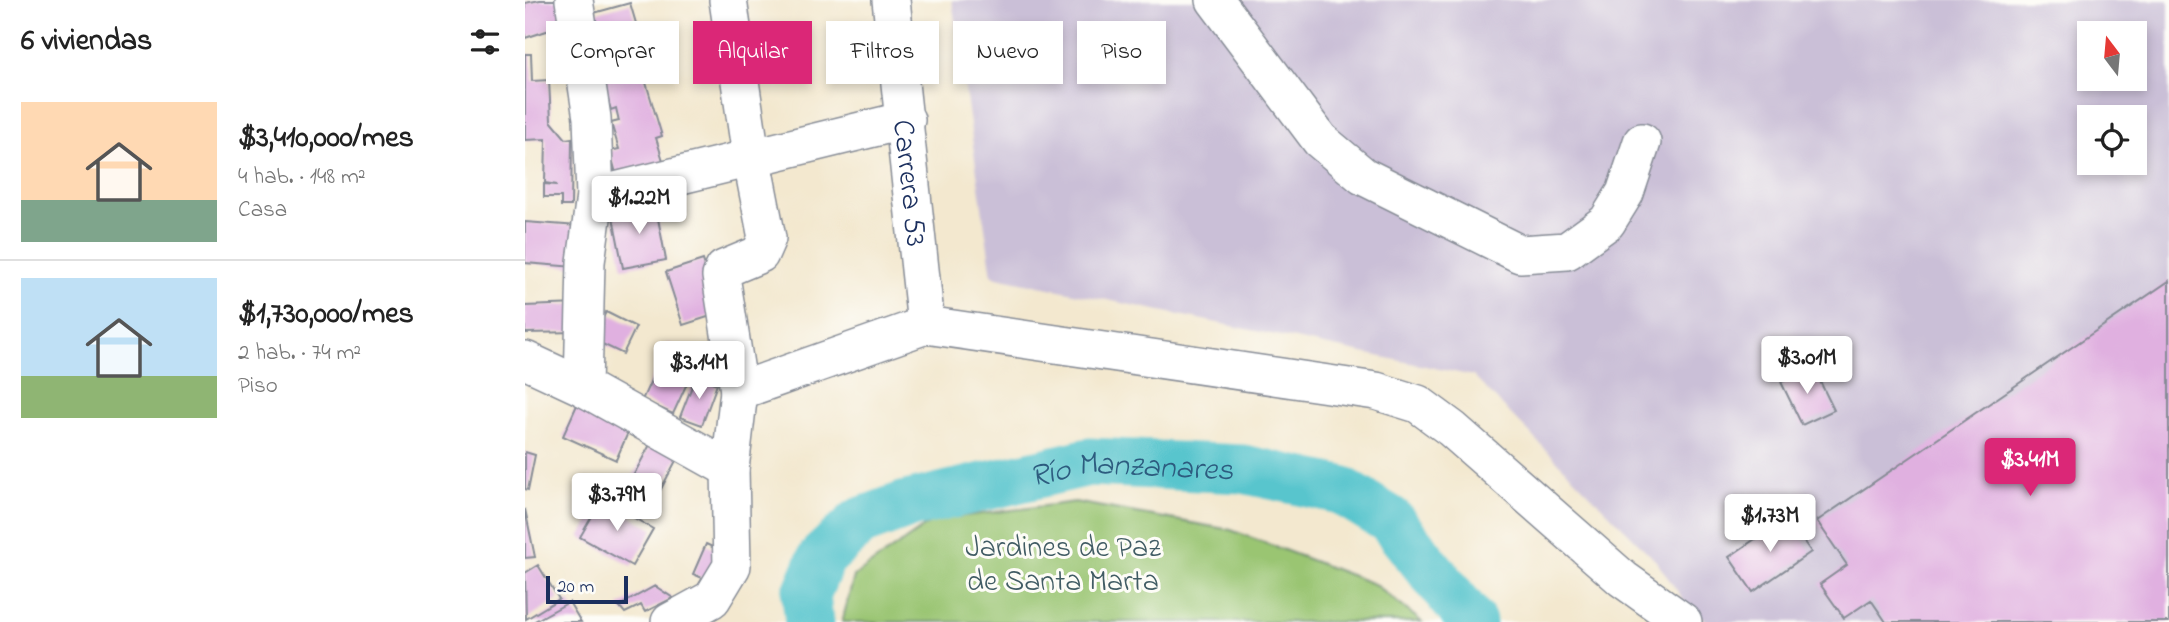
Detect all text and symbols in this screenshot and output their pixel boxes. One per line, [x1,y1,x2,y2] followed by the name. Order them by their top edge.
[21,20,152,64] text: 6 viviendas
[546,21,679,84] chip: Comprar
[693,21,812,84] chip: Alquilar
[826,21,939,84] chip: Filtros
[953,21,1063,84] chip: Nuevo
[1077,21,1166,84] chip: Piso
[2077,21,2147,91] north arrow
[2077,21,2147,175] map controls
[466,23,504,61] icon: filters
[2077,105,2147,175] button: locate
[238,117,414,161] text: $3,410,000/mes
[879,118,936,249] street label: Carrera 53
[77,130,161,214] icon: home
[238,161,366,194] text: 4 hab. · 148 m²
[582,176,696,236] pin: $1.22M
[608,182,670,215] text: $1.22M
[238,194,287,227] text: Casa
[238,293,414,337] text: $1,730,000/mes
[77,306,161,390] icon: home
[1750,336,1864,396] pin: $3.01M
[238,337,361,370] text: 2 hab. · 74 m²
[642,342,756,401] pin: $3.14M
[1777,342,1837,375] text: $3.01M
[670,347,728,380] text: $3.14M
[238,370,278,403] text: Piso
[1973,438,2087,498] pin: $3.41M
[1025,440,1235,502] water label: Río Manzanares
[2001,444,2059,477] text: $3.41M
[560,474,674,533] pin: $3.79M
[588,479,646,512] text: $3.79M
[1713,494,1827,554] pin: $1.73M
[1741,500,1799,533] text: $1.73M
[965,527,1161,605] park label: Jardines de Paz de Santa Marta
[546,573,628,605] scale bar
[557,574,594,601] text: 20 m

